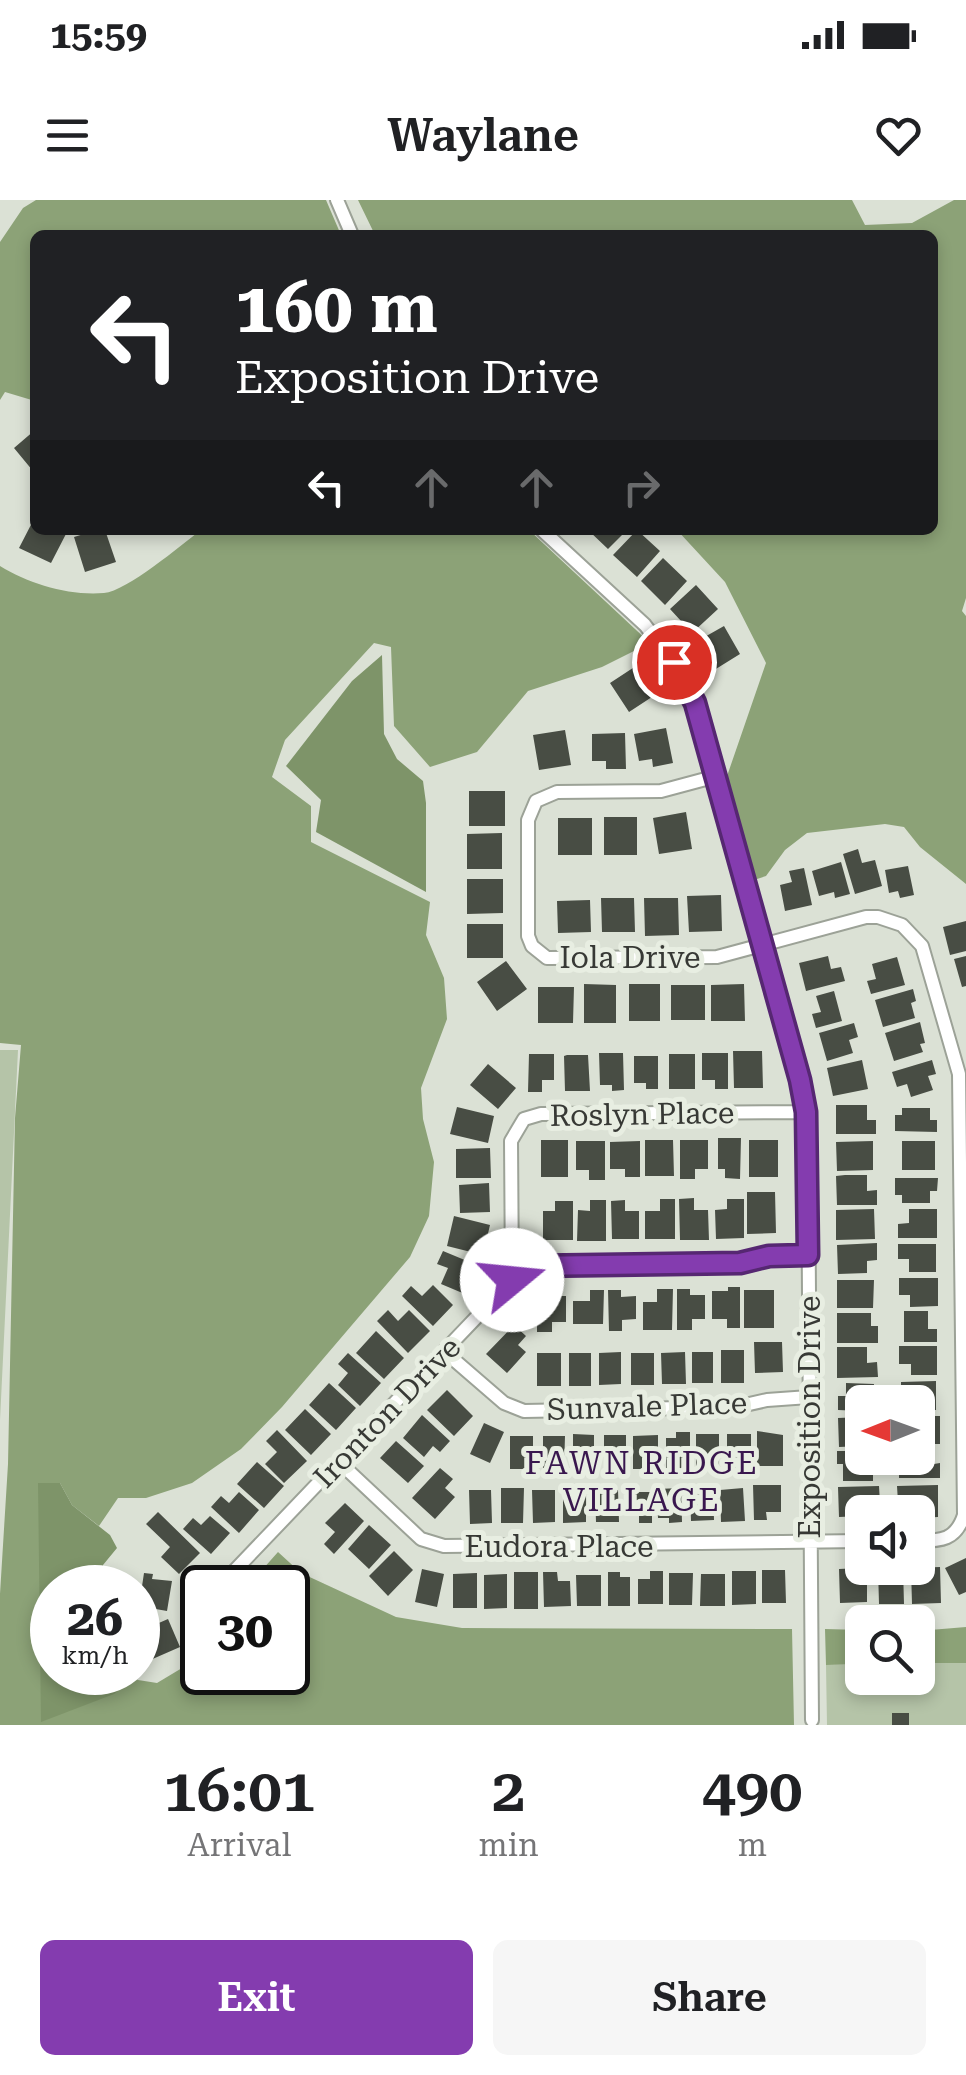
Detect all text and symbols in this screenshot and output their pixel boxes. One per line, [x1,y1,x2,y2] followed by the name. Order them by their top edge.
[50,13,147,57] text: 15:59
[40,108,95,163] icon: menu
[871,108,926,163] icon: heart
[387,109,579,162] text: Waylane
[235,267,438,349] text: 160 m
[70,270,200,400] icon: left
[235,351,599,404] text: Exposition Drive
[299,460,354,515] icon: left
[404,460,459,515] icon: ahead
[509,460,564,515] icon: ahead
[614,460,669,515] icon: right
[632,620,717,705] pin
[647,635,702,690] icon: arrive
[560,940,700,975] street label: Iola Drive
[549,1095,735,1133] street label: Roslyn Place
[460,1228,564,1332] position arrow
[792,1296,827,1538] street label: Exposition Drive
[306,1329,468,1495] street label: Ironton Drive
[546,1385,748,1427] street label: Sunvale Place
[845,1385,935,1475] north arrow
[845,1385,935,1695] map controls
[525,1444,759,1519] district label: FAWN RIDGE VILLAGE
[845,1495,935,1585] button: sound
[465,1529,653,1564] street label: Eudora Place
[180,1565,310,1695] speed limit sign: 30
[67,1589,123,1647] text: 26
[845,1605,935,1695] button: search
[62,1641,128,1670] text: km/h
[163,1755,315,1826] text: 16:01
[492,1755,525,1826] text: 2
[702,1755,803,1826] text: 490
[187,1826,291,1864] text: Arrival
[479,1826,539,1864] text: min
[738,1826,767,1864] text: m
[40,1940,473,2055] button: Exit
[493,1940,926,2055] button: Share

